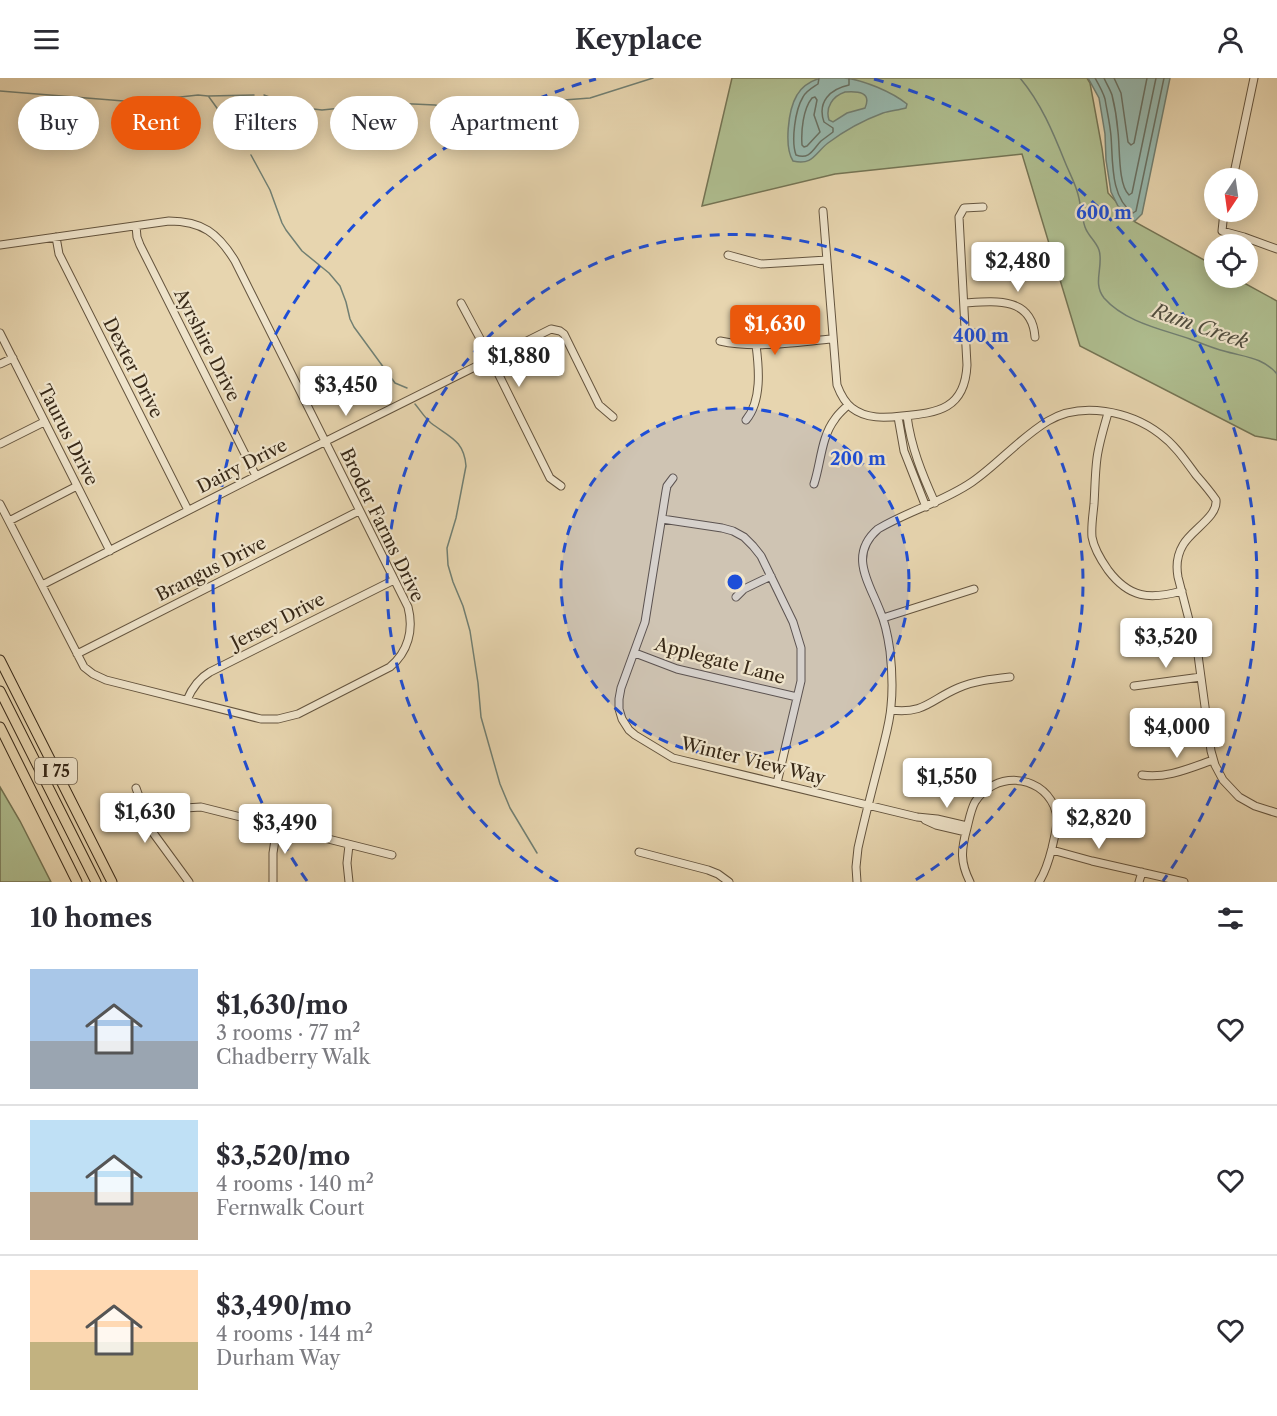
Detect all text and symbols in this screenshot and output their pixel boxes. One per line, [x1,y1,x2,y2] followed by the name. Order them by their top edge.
[30,23,63,56] icon: menu
[575,23,702,56] text: Keyplace
[1214,23,1247,56] icon: person
[18,96,99,150] chip: Buy
[111,96,201,150] chip: Rent
[213,96,318,150] chip: Filters
[330,96,418,150] chip: New
[430,96,579,150] chip: Apartment
[1204,168,1258,222] north arrow
[1204,168,1258,288] map controls
[1076,202,1132,224] text: 600 m
[1204,234,1258,288] button: locate
[969,242,1067,293] pin: $2,480
[985,249,1051,273] text: $2,480
[169,284,245,405] street label: Ayrshire Drive
[1147,298,1252,354] water label: Rum Creek
[726,305,824,356] pin: $1,630
[744,312,806,336] text: $1,630
[98,314,168,422] street label: Dexter Drive
[953,325,1009,347] text: 400 m
[470,337,568,388] pin: $1,880
[487,344,551,368] text: $1,880
[297,366,395,417] pin: $3,450
[314,373,378,397] text: $3,450
[33,381,103,489] street label: Taurus Drive
[193,434,291,498] street label: Dairy Drive
[335,445,429,605] street label: Broder Farms Drive
[830,448,886,470] text: 200 m
[152,532,270,606] street label: Brangus Drive
[725,572,745,592] centre of rings
[225,588,329,655] street label: Jersey Drive
[1117,618,1215,669] pin: $3,520
[1134,625,1198,649] text: $3,520
[652,633,787,689] street label: Applegate Lane
[1128,708,1226,759] pin: $4,000
[1144,715,1210,739] text: $4,000
[678,732,828,790] street label: Winter View Way
[35,758,77,784] road number: I 75
[898,758,996,809] pin: $1,550
[917,765,977,789] text: $1,550
[96,793,194,844] pin: $1,630
[1050,799,1148,850] pin: $2,820
[114,800,176,824] text: $1,630
[236,804,334,855] pin: $3,490
[1066,806,1132,830] text: $2,820
[253,811,317,835] text: $3,490
[30,902,152,934] text: 10 homes
[1214,902,1247,935] icon: filters
[216,989,348,1021] text: $1,630/mo
[78,993,150,1065] icon: home
[1214,1013,1247,1046] icon: heart
[216,1021,360,1045] text: 3 rooms · 77 m²
[216,1045,370,1069] text: Chadberry Walk
[216,1140,350,1172] text: $3,520/mo
[78,1144,150,1216] icon: home
[1214,1164,1247,1197] icon: heart
[216,1172,374,1196] text: 4 rooms · 140 m²
[216,1196,364,1220] text: Fernwalk Court
[216,1290,352,1322] text: $3,490/mo
[78,1294,150,1366] icon: home
[1214,1314,1247,1347] icon: heart
[216,1322,373,1346] text: 4 rooms · 144 m²
[216,1346,341,1370] text: Durham Way

